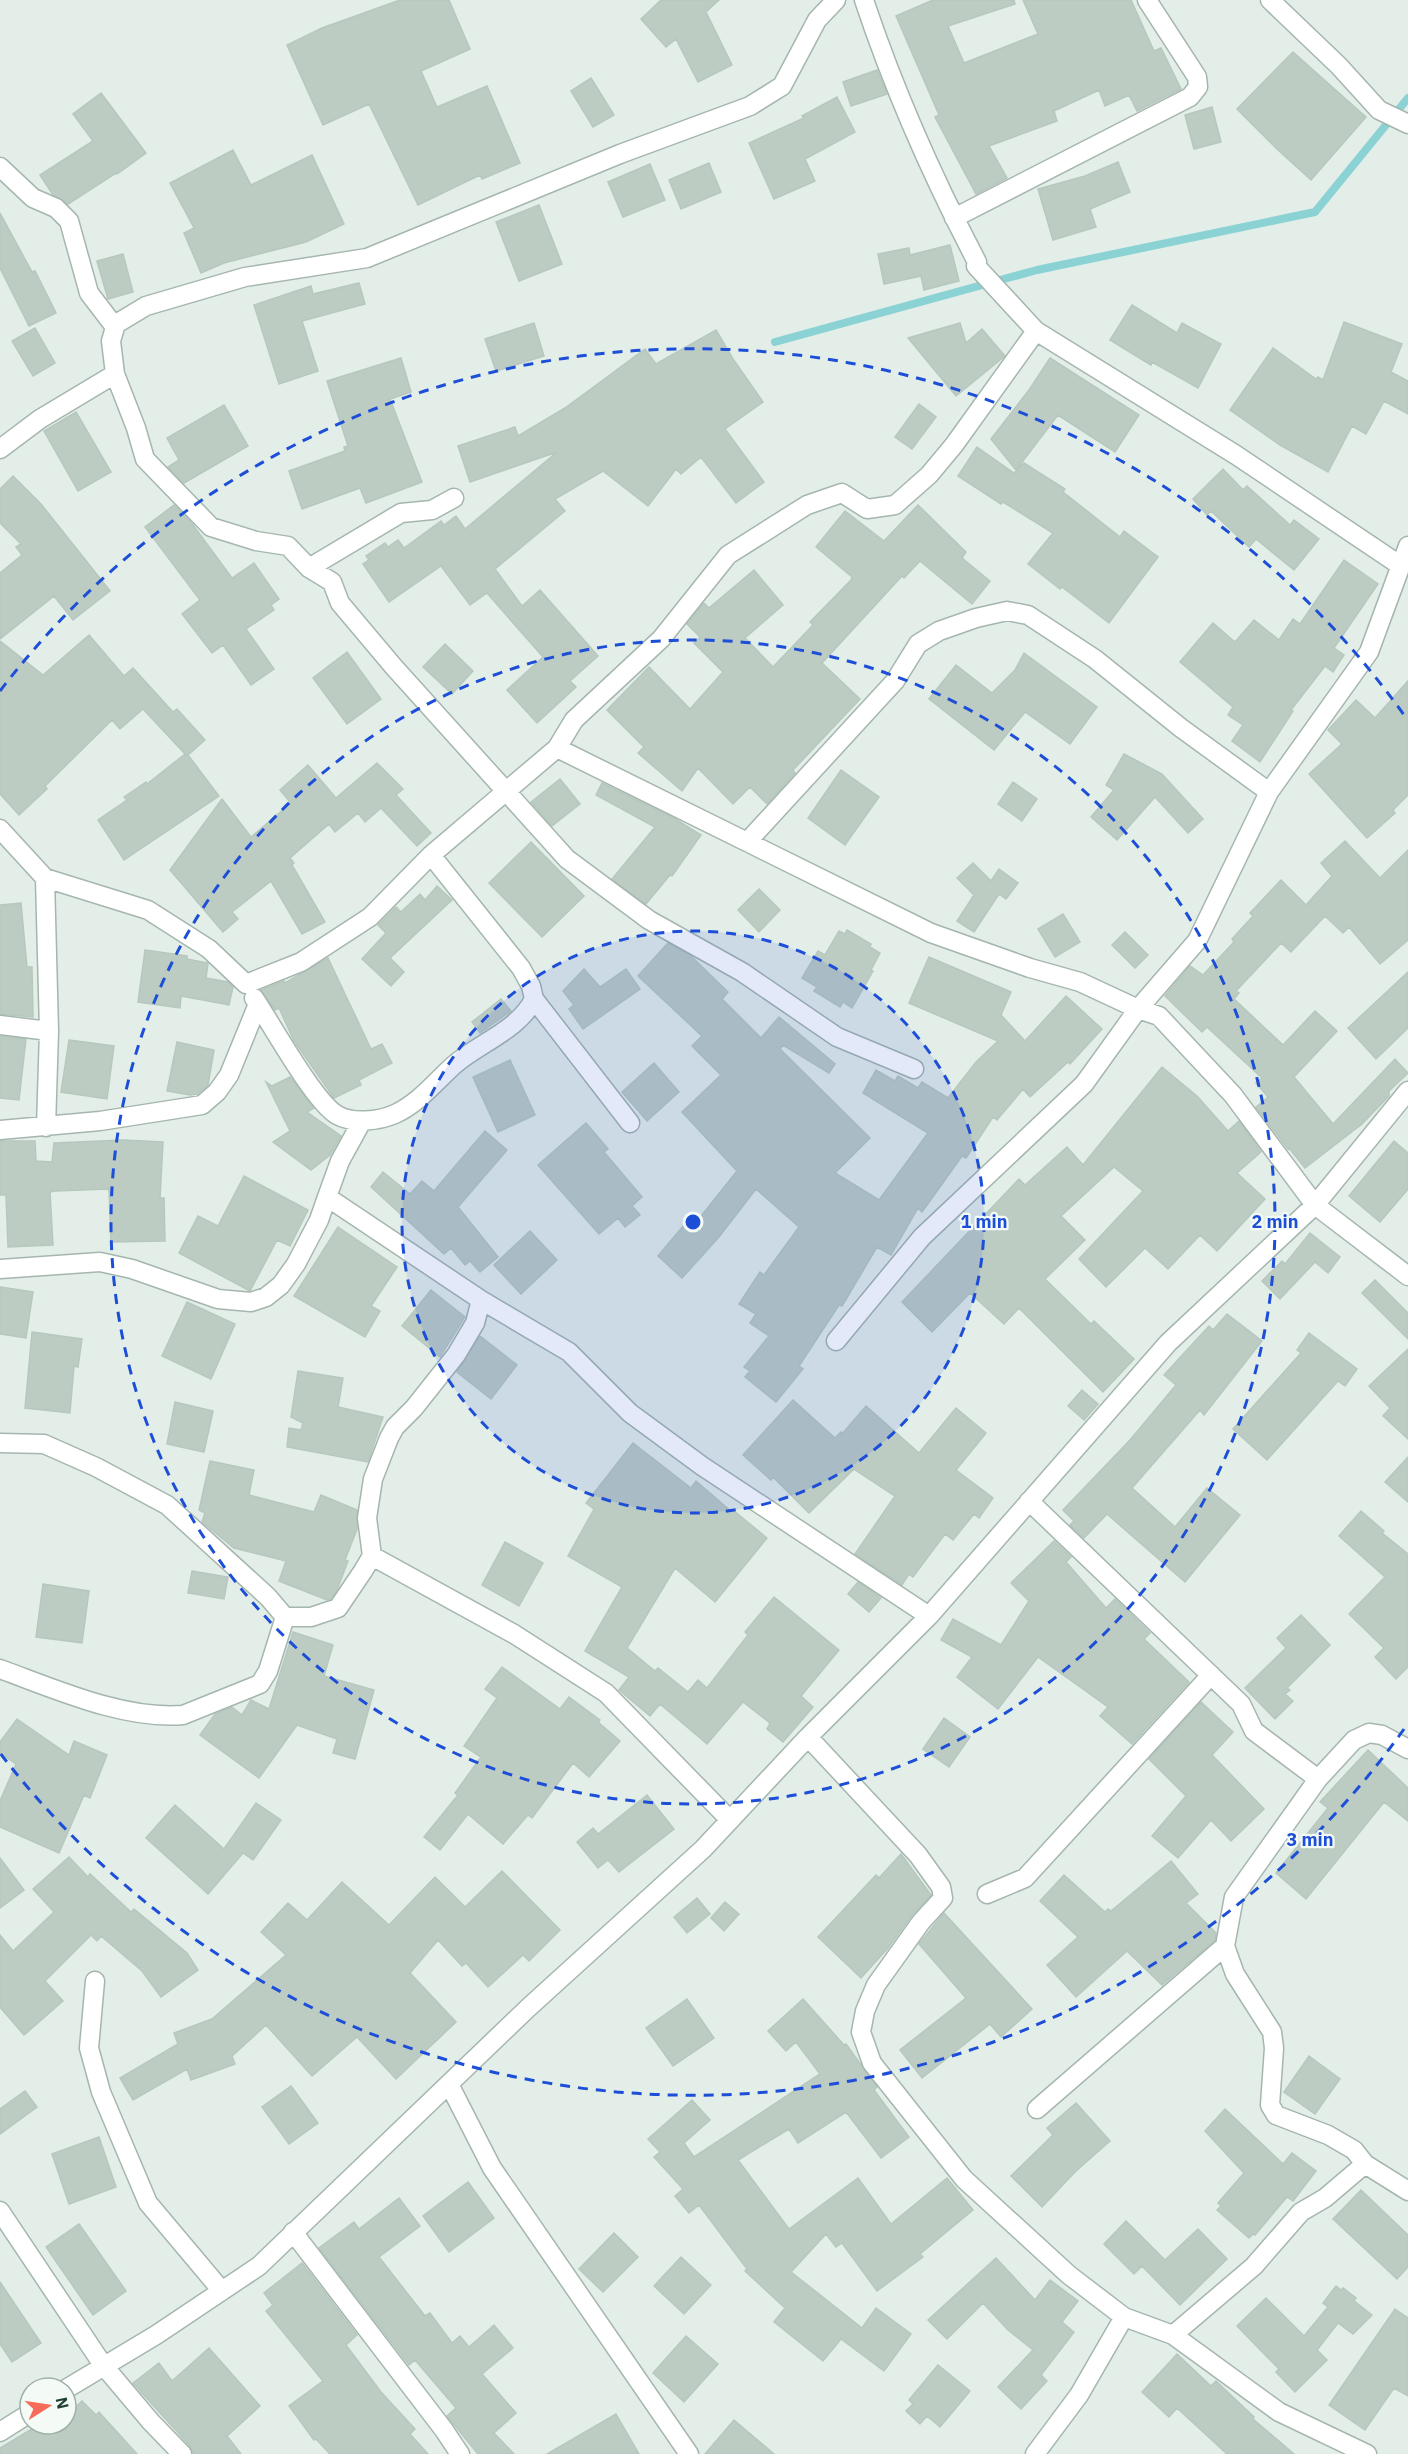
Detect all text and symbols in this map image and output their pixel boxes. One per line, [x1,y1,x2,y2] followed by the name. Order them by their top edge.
[960,1210,1008,1233] text: 1 min
[1251,1210,1299,1233] text: 2 min
[683,1212,703,1232] centre of rings
[1286,1828,1334,1851] text: 3 min
[18,2376,78,2436] north arrow
[52,2395,74,2411] text: N

